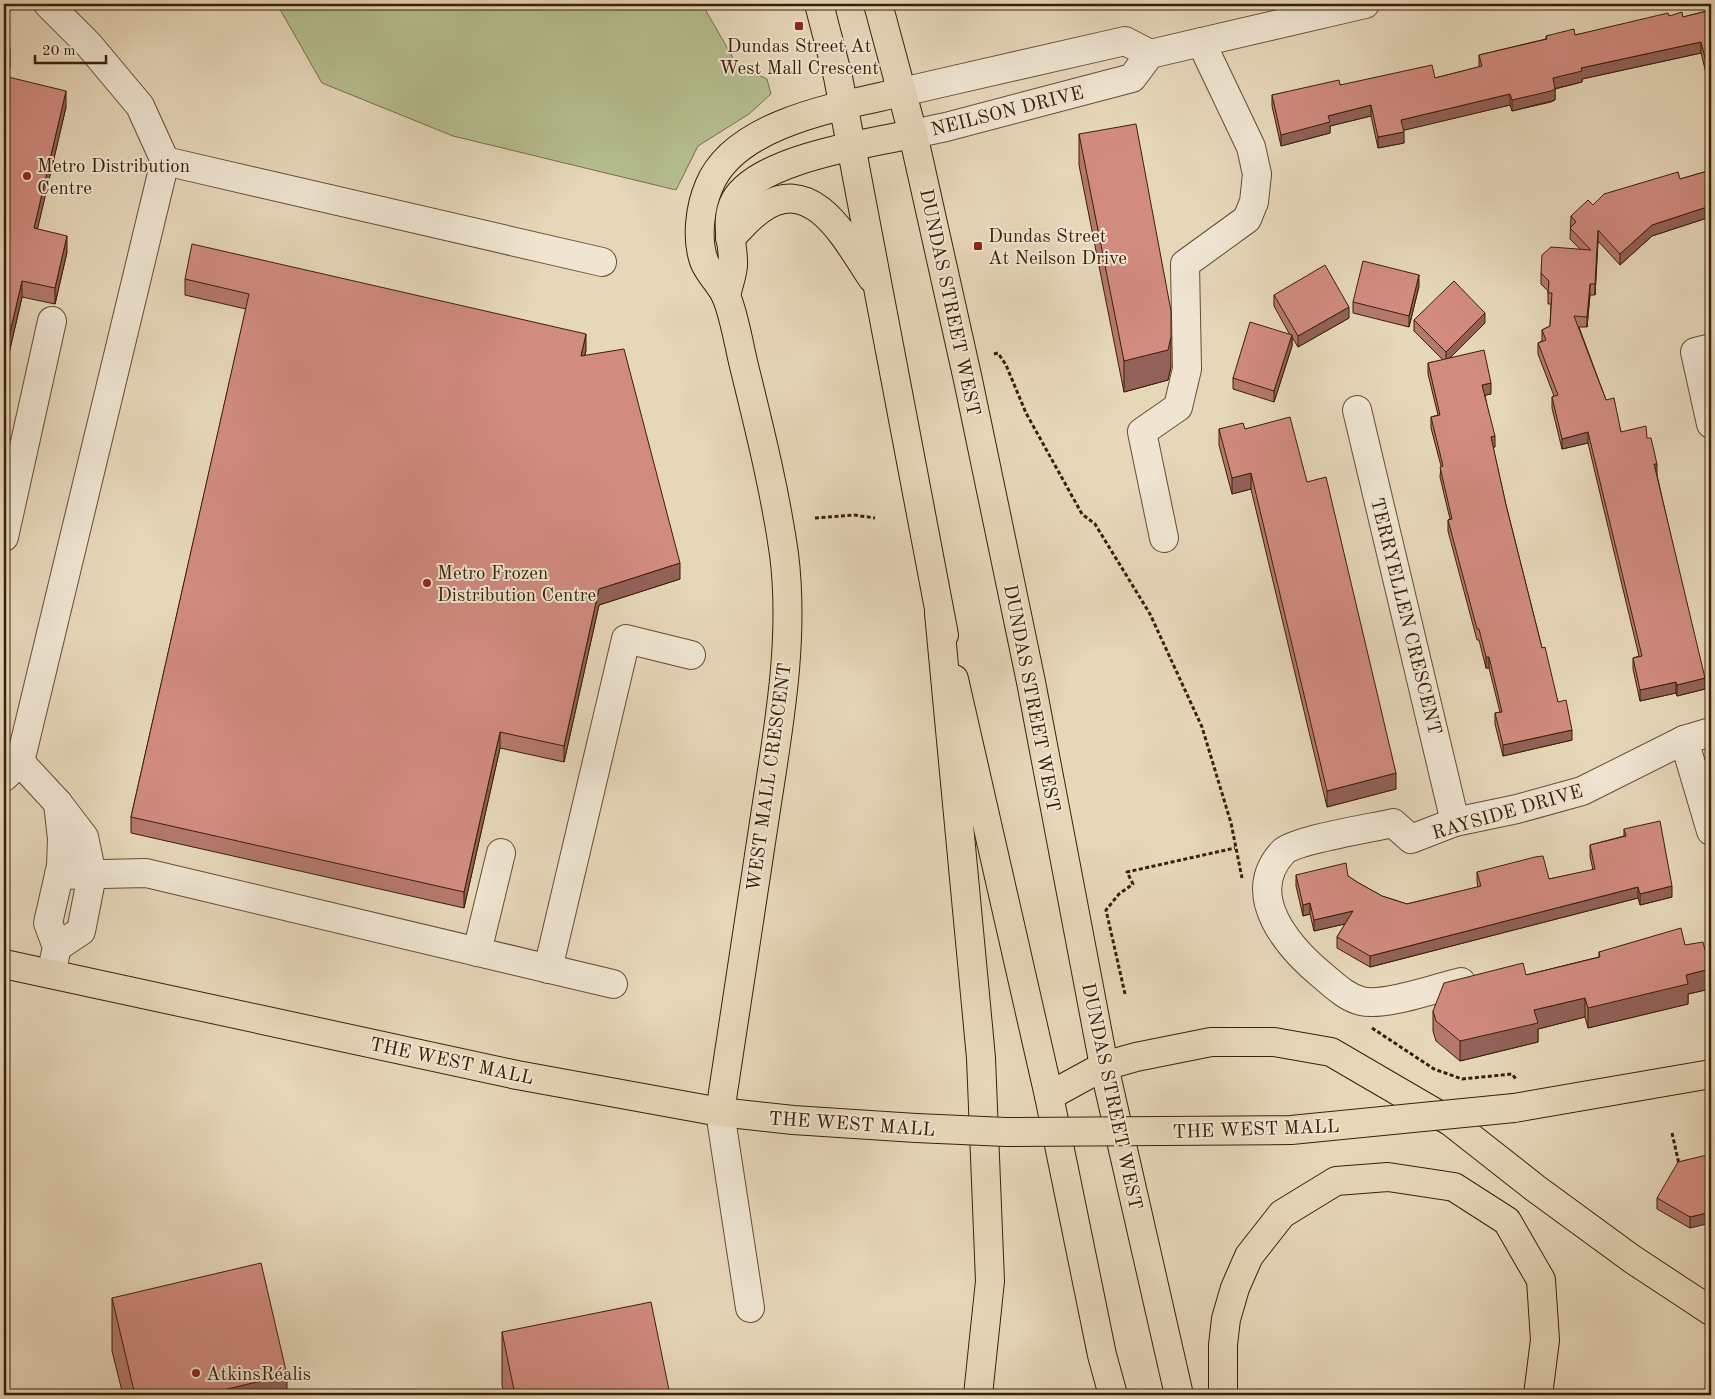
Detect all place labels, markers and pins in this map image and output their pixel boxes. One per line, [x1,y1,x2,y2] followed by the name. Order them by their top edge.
[793,20,805,32] marker: Dundas Street At West Mall Crescent
[719,38,879,79] place label: Dundas Street At West Mall Crescent
[37,158,190,199] place label: Metro Distribution Centre
[21,170,33,182] marker: Metro Distribution Centre
[988,228,1127,269] place label: Dundas Street At Neilson Drive
[972,240,984,252] marker: Dundas Street At Neilson Drive
[437,565,596,606] place label: Metro Frozen Distribution Centre
[421,577,433,589] marker: Metro Frozen Distribution Centre
[206,1366,311,1385] place label: AtkinsRéalis
[190,1367,202,1379] marker: AtkinsRéalis

